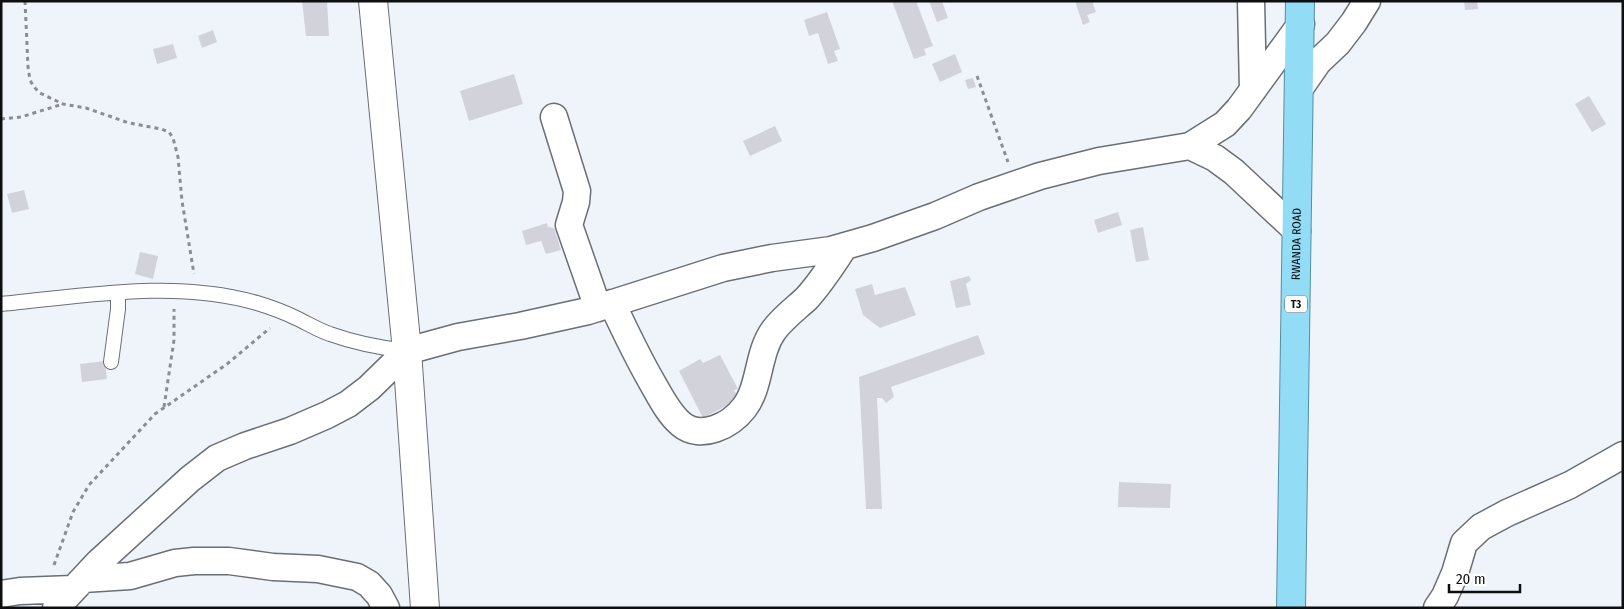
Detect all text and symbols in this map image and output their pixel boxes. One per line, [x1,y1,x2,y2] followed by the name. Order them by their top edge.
[1289,208,1304,280] street label: RWANDA ROAD
[1285,296,1307,312] road number: T3
[1449,562,1520,594] scale bar
[1456,570,1486,588] text: 20 m

